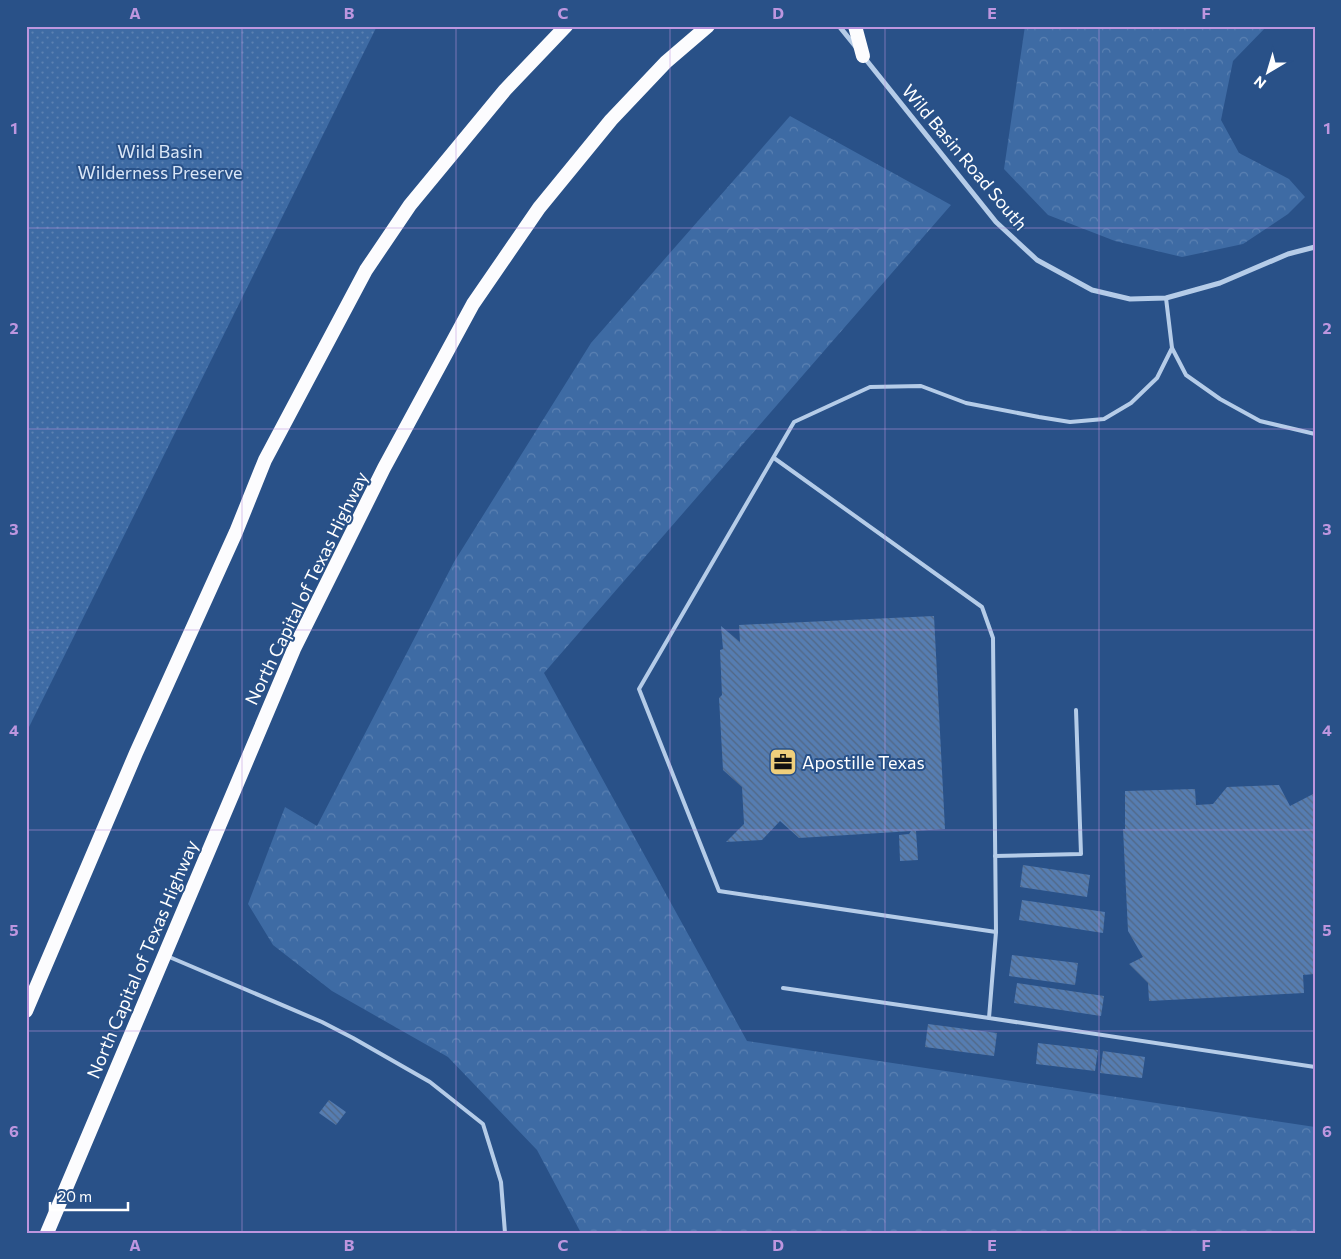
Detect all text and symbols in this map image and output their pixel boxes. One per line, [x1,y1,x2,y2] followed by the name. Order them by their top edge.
[129,3,141,22] text: A
[344,3,355,22] text: B
[558,3,569,22] text: C
[772,3,784,22] text: D
[987,3,997,22] text: E
[1201,3,1211,22] text: F
[1244,48,1294,98] north arrow
[1250,73,1269,93] text: N
[898,80,1032,234] street label: Wild Basin Road South
[10,118,18,137] text: 1
[1323,118,1331,137] text: 1
[77,140,243,183] park label: Wild Basin Wilderness Preserve
[9,318,19,337] text: 2
[1322,318,1332,337] text: 2
[240,468,372,708] street label: North Capital of Texas Highway
[9,519,19,538] text: 3
[1322,519,1332,538] text: 3
[9,720,19,739] text: 4
[1322,720,1332,739] text: 4
[768,747,798,777] office icon: Apostille Texas
[802,751,925,773] place label: Apostille Texas
[82,837,202,1081] street label: North Capital of Texas Highway
[9,920,19,939] text: 5
[1322,920,1332,939] text: 5
[9,1121,19,1140] text: 6
[1322,1121,1332,1140] text: 6
[50,1179,128,1211] scale bar
[58,1187,92,1205] text: 20 m
[129,1235,141,1254] text: A
[344,1235,355,1254] text: B
[558,1235,569,1254] text: C
[772,1235,784,1254] text: D
[987,1235,997,1254] text: E
[1201,1235,1211,1254] text: F

